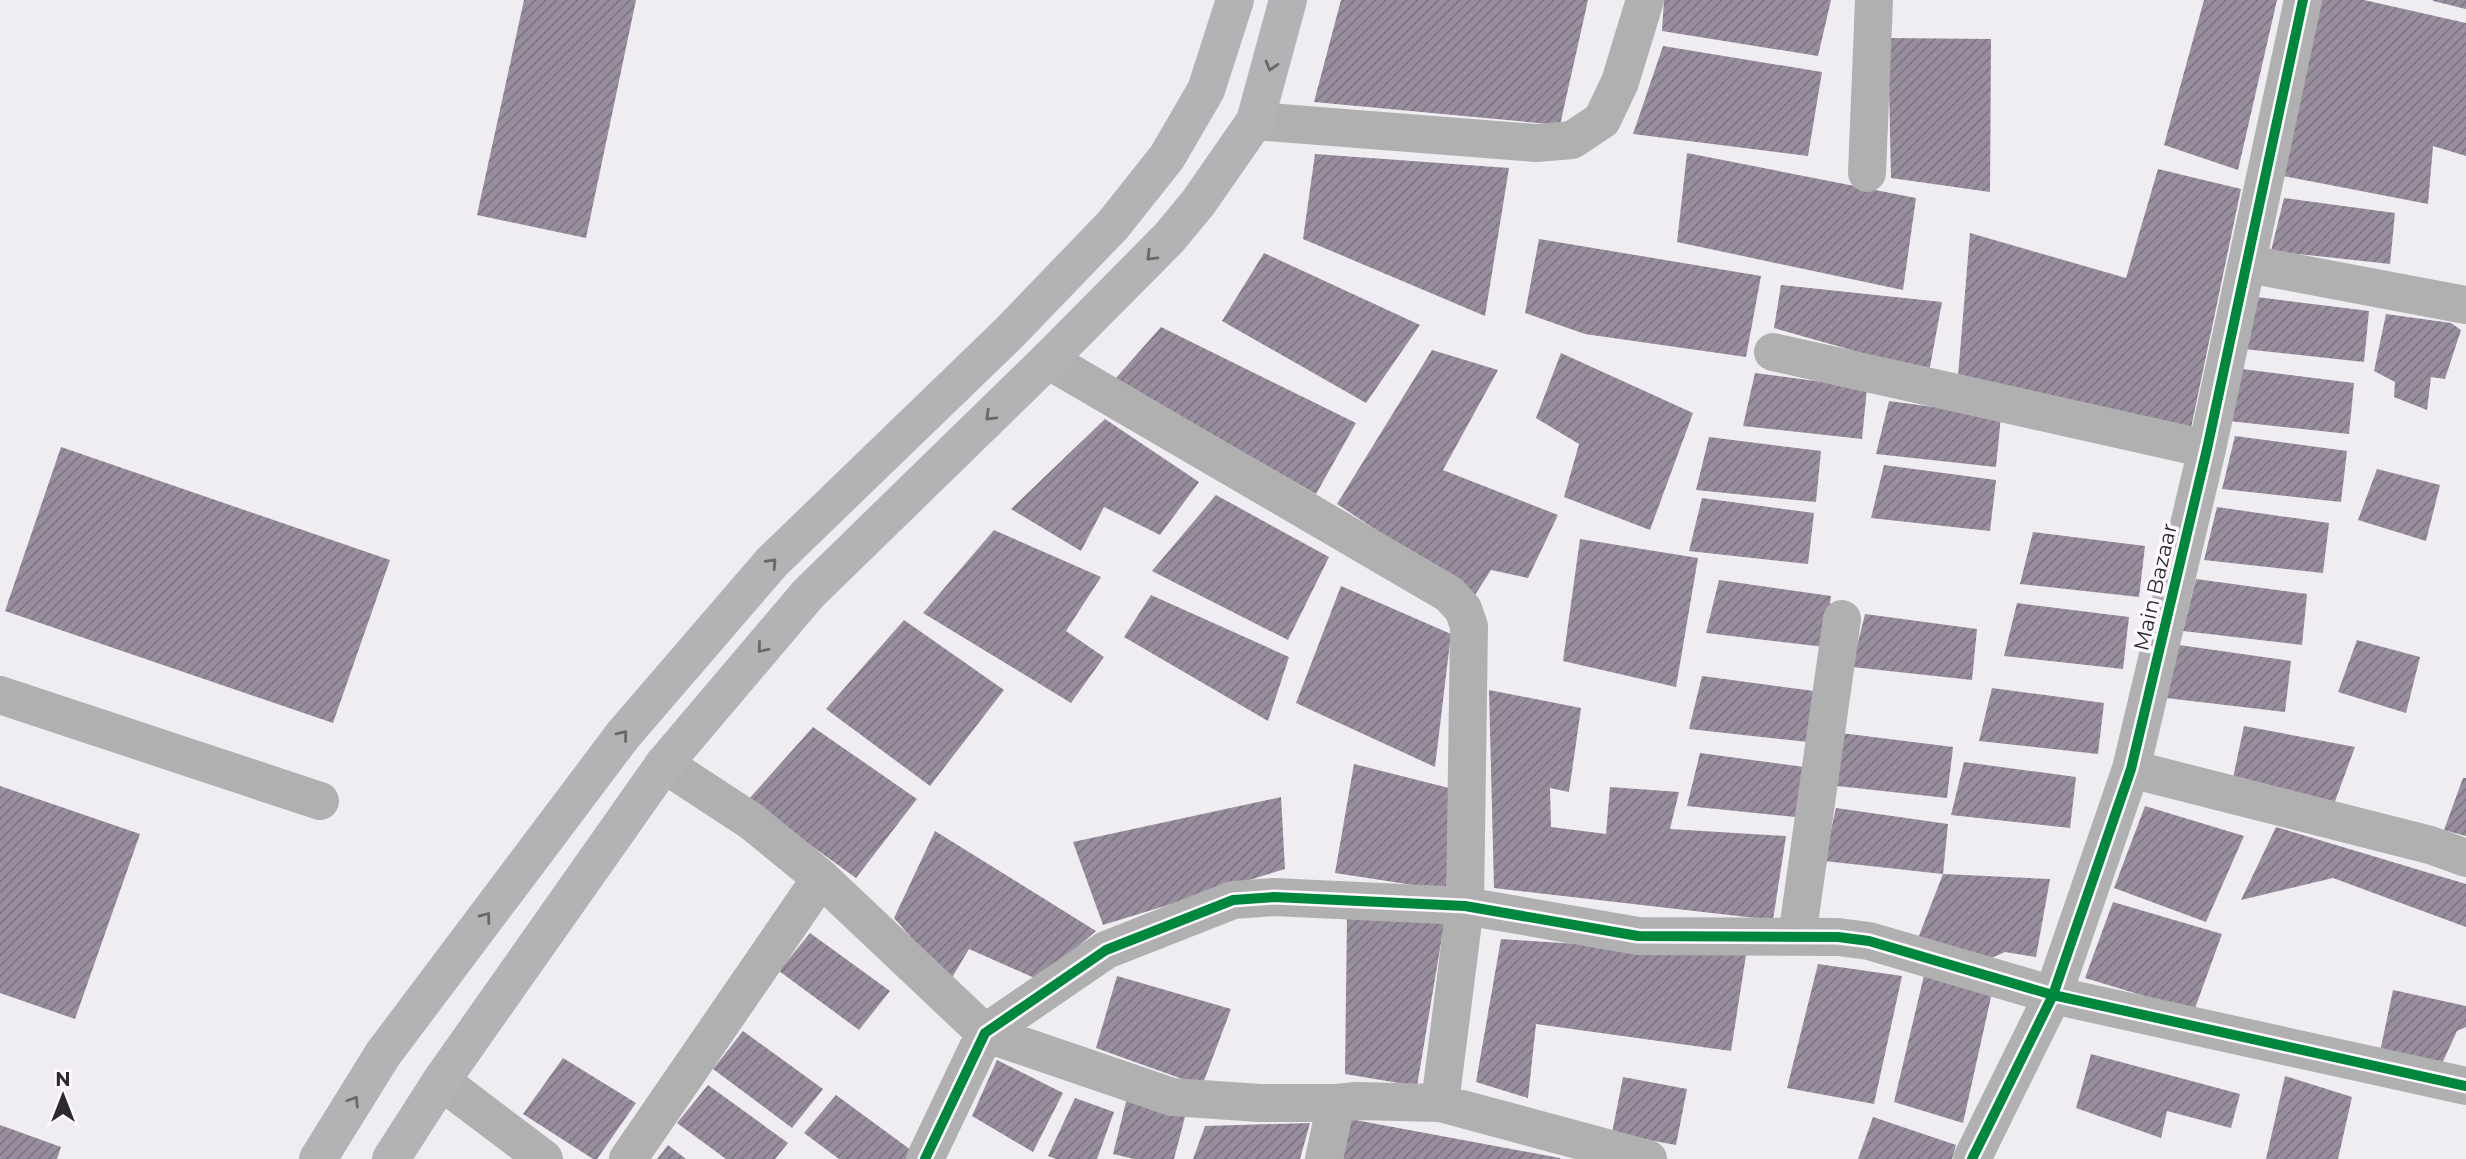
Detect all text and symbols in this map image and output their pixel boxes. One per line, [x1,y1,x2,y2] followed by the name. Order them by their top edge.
[1265,60,1280,72] one-way arrow
[1147,247,1160,260] one-way arrow
[986,408,999,421] one-way arrow
[2128,521,2182,653] street label: Main Bazaar
[764,558,776,571] one-way arrow
[758,640,770,653] one-way arrow
[615,730,628,742] one-way arrow
[478,912,491,924] one-way arrow
[28,1061,98,1131] north arrow
[55,1068,71,1091] text: N
[345,1096,358,1109] one-way arrow

